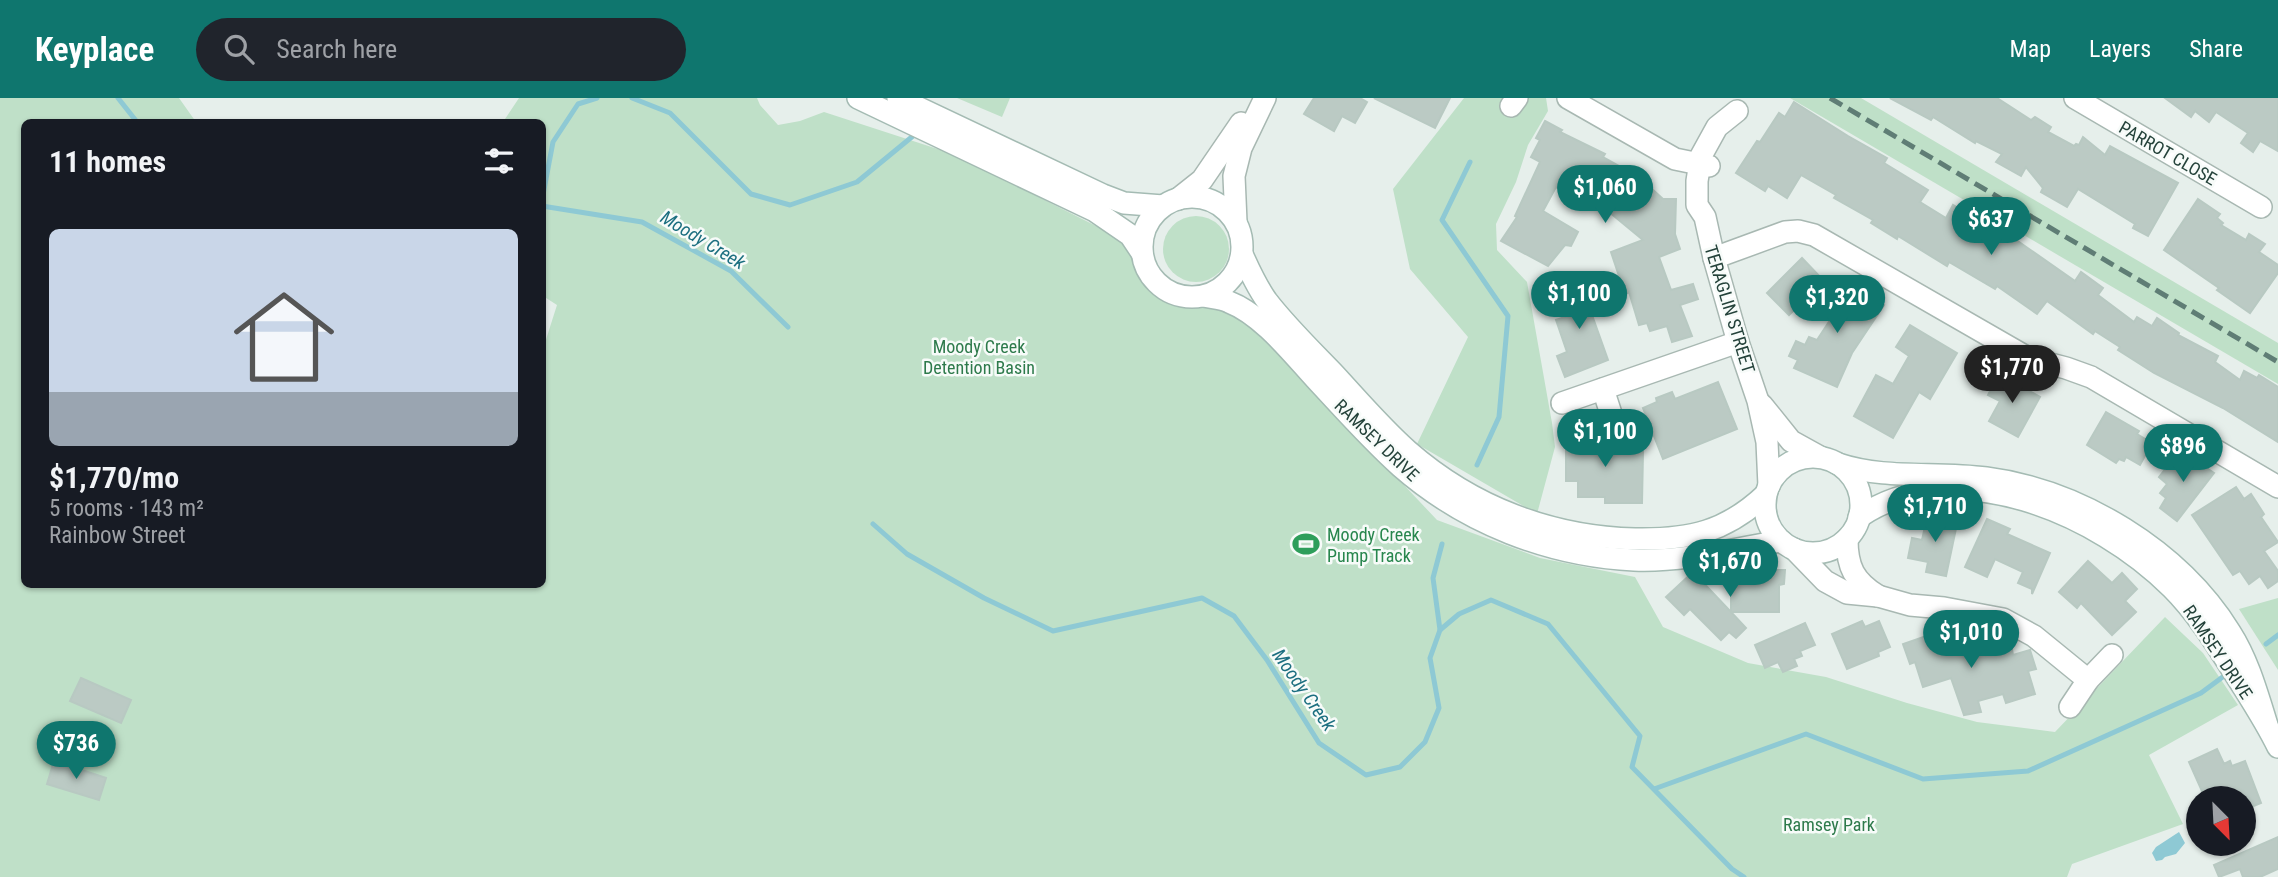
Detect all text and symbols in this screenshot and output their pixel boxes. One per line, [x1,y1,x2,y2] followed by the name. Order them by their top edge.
[196,18,686,81] search box
[35,30,154,69] text: Keyplace
[220,30,258,68] icon: search
[276,34,397,64] text: Search here
[2010,35,2051,63] text: Map
[2089,35,2151,63] text: Layers
[2189,35,2243,63] text: Share
[2115,117,2221,189] street label: PARROT CLOSE
[480,142,518,180] icon: filters
[49,144,166,179] text: 11 homes
[1548,166,1662,225] pin: $1,060
[1573,174,1637,201] text: $1,060
[1950,198,2032,257] pin: $637
[656,206,750,275] water label: Moody Creek
[1968,206,2014,233] text: $637
[1701,242,1759,376] street label: TERAGLIN STREET
[1522,272,1636,331] pin: $1,100
[221,274,347,400] icon: home
[1780,275,1894,335] pin: $1,320
[1547,280,1611,307] text: $1,100
[1805,284,1869,311] text: $1,320
[923,336,1035,378] park label: Moody Creek Detention Basin
[1955,345,2069,405] pin: $1,770
[1980,354,2044,381] text: $1,770
[1331,395,1423,485] street label: RAMSEY DRIVE
[1548,410,1662,469] pin: $1,100
[1573,418,1637,445] text: $1,100
[2142,424,2224,484] pin: $896
[2160,433,2206,460] text: $896
[49,460,179,495] text: $1,770/mo
[1878,484,1992,544] pin: $1,710
[1903,493,1967,520] text: $1,710
[49,495,204,522] text: 5 rooms · 143 m²
[49,522,186,549] text: Rainbow Street
[1327,524,1420,566] place label: Moody Creek Pump Track
[1291,529,1321,559] sports icon: Moody Creek Pump Track
[1673,540,1787,599] pin: $1,670
[1698,548,1762,575] text: $1,670
[2179,601,2257,703] street label: RAMSEY DRIVE
[1914,610,2028,670] pin: $1,010
[1939,619,2003,646] text: $1,010
[1267,644,1341,736] water label: Moody Creek
[35,722,117,781] pin: $736
[53,730,99,757] text: $736
[2186,786,2256,856] north arrow
[2186,786,2256,856] map controls
[1783,814,1875,835] park label: Ramsey Park

